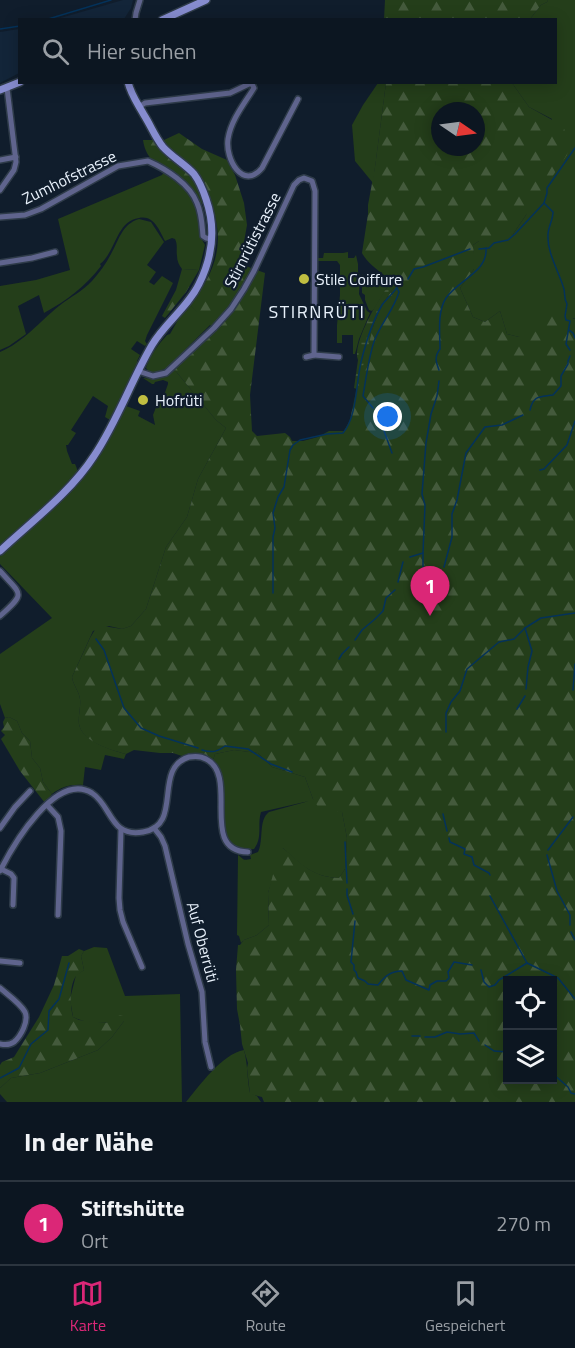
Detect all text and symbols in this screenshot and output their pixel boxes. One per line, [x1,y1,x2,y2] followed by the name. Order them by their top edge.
[18,18,557,84] search box
[87,34,196,68] text: Hier suchen
[39,35,72,68] icon: search
[431,102,485,156] north arrow
[18,144,120,210] street label: Zumhofstrasse
[218,188,286,292] street label: Stirnrütistrasse
[316,267,402,291] place label: Stile Coiffure
[297,272,311,286] marker: Stile Coiffure
[269,298,365,325] district label: STIRNRÜTI
[155,388,203,412] place label: Hofrüti
[136,393,150,407] marker: Hofrüti
[373,402,402,431] your location
[410,566,450,616] pin: 1
[181,899,225,985] street label: Auf Oberrüti
[503,976,557,1084] map controls
[503,976,557,1030] button: locate
[503,1030,557,1084] button: layers
[24,1122,153,1161] text: In der Nähe
[81,1191,184,1225] text: Stiftshütte
[38,1208,49,1239] text: 1
[496,1208,551,1239] text: 270 m
[81,1225,108,1256] text: Ort
[70,1277,106,1337] tab: Karte
[245,1277,286,1337] tab: Route
[425,1277,505,1337] tab: Gespeichert

